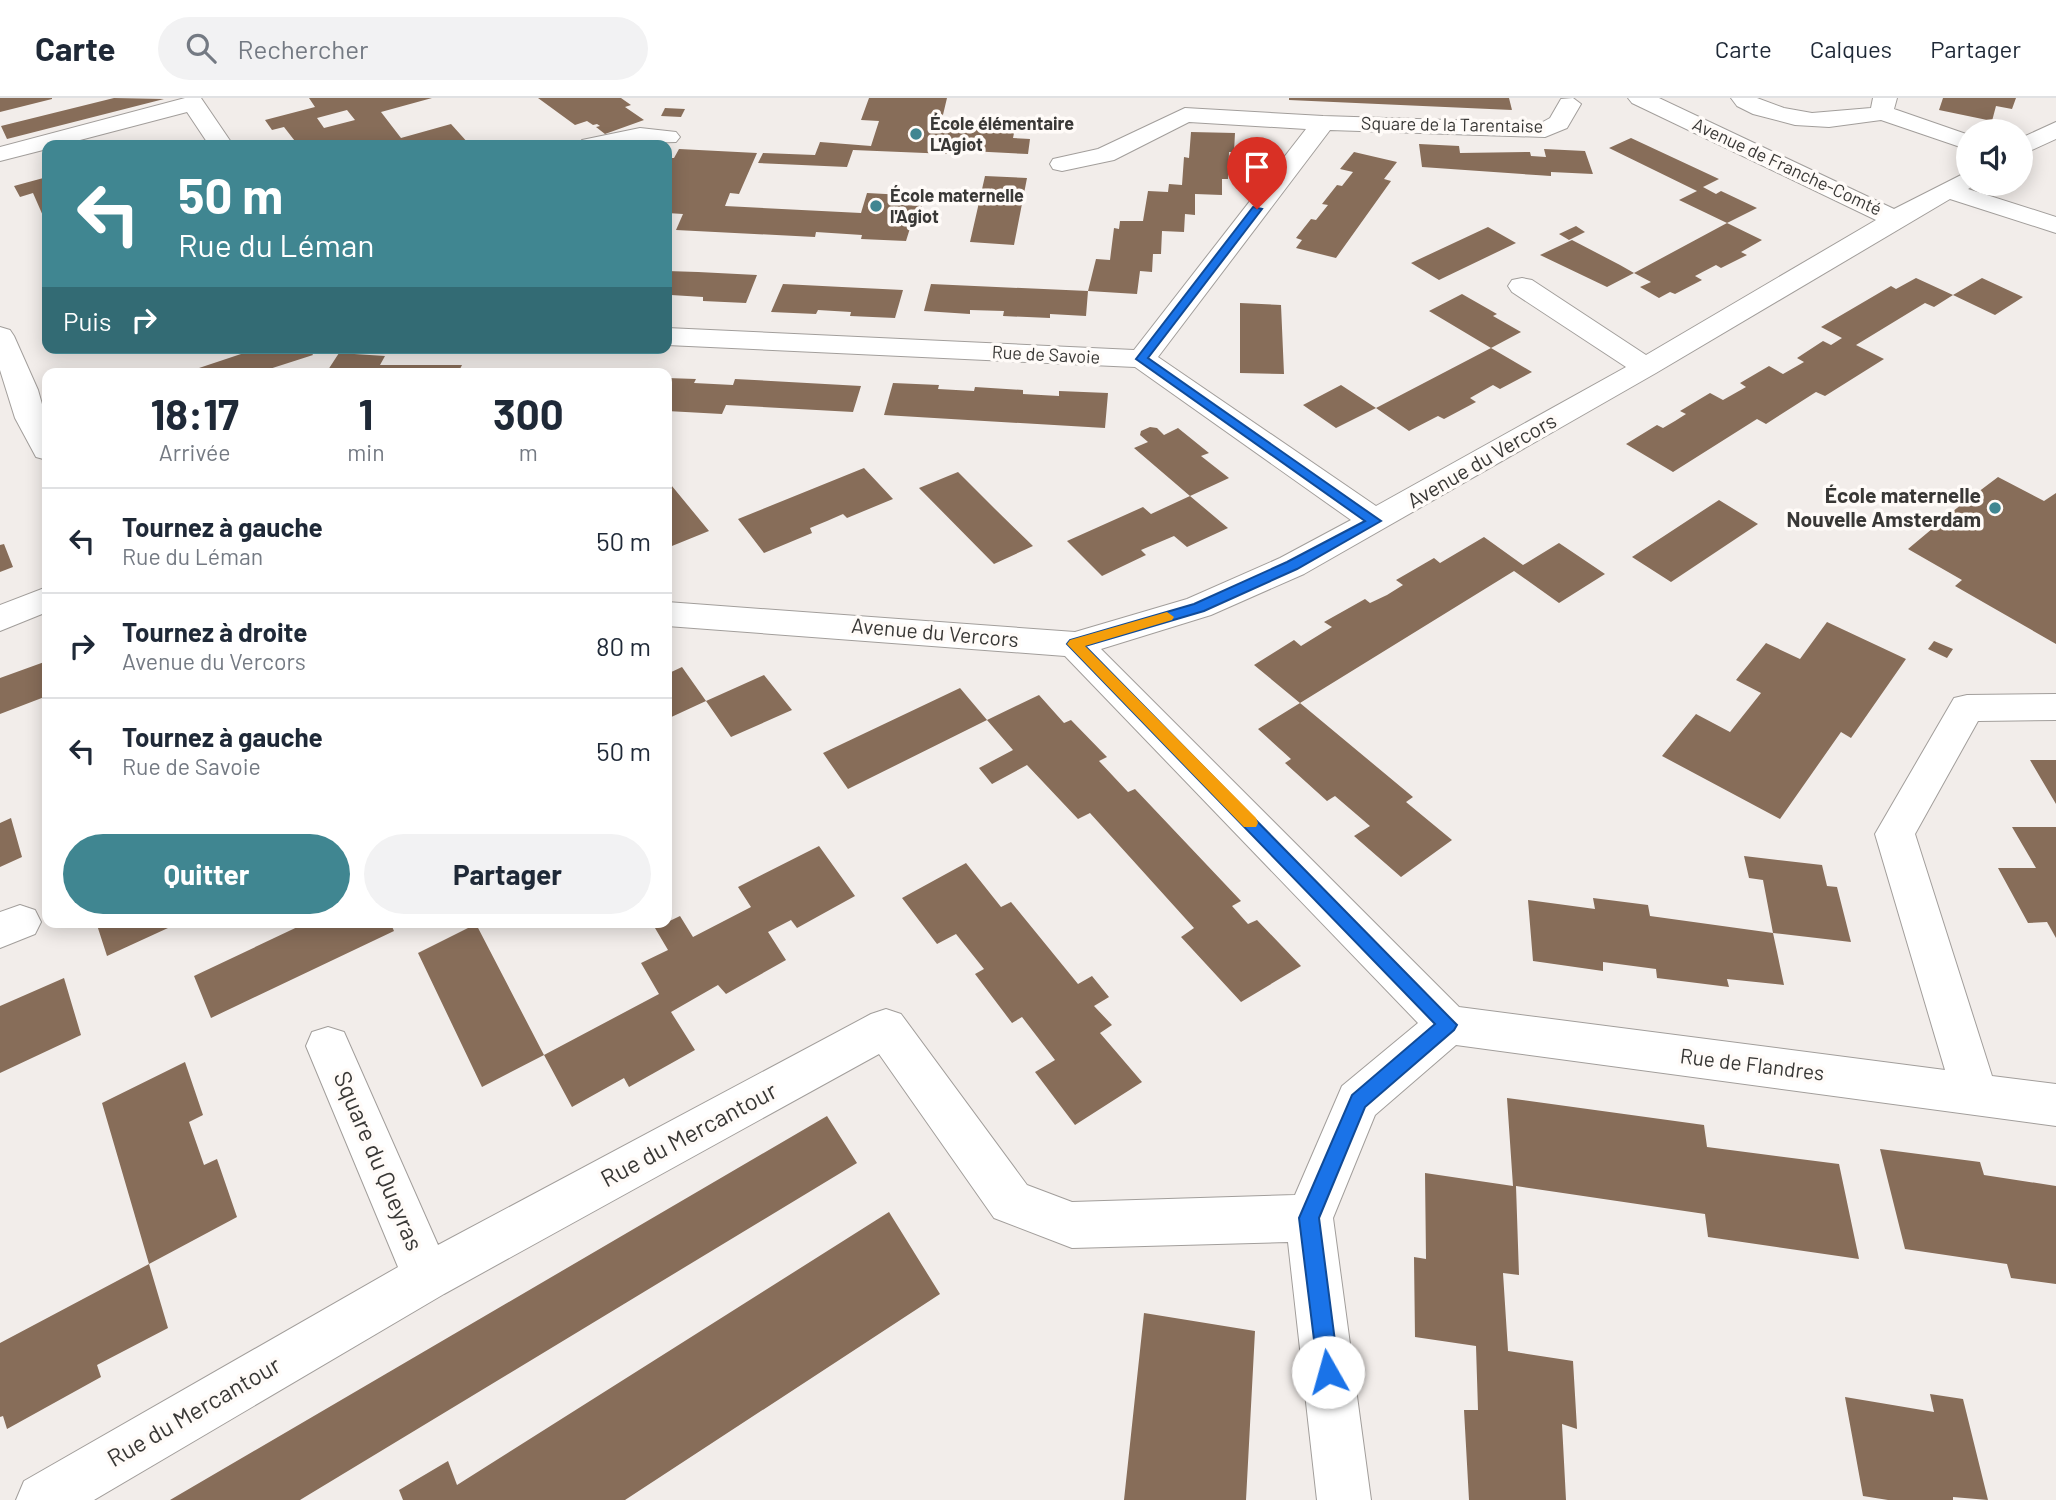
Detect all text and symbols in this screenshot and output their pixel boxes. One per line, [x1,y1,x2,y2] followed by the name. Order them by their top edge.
[158,17,648,80] search box
[35,28,116,68] text: Carte
[182,29,220,67] icon: search
[238,33,368,64] text: Rechercher
[1715,34,1772,63] text: Carte
[1810,34,1892,63] text: Calques
[1930,34,2021,63] text: Partager
[1361,111,1543,137] street label: Square de la Tarentaise
[930,112,1074,155] place label: École élémentaire L'Agiot
[1689,113,1886,220] street label: Avenue de Franche-Comté
[1956,119,2033,196] map controls
[1956,119,2033,196] button: sound
[908,126,924,142] marker: École élémentaire L'Agiot
[1227,137,1287,209] pin
[1238,148,1276,186] icon: arrive
[178,165,283,224] text: 50 m
[63,168,154,259] icon: left
[890,184,1024,227] place label: École maternelle l'Agiot
[868,198,884,214] marker: École maternelle l'Agiot
[178,225,375,263] text: Rue du Léman
[125,301,163,339] icon: right
[63,305,111,336] text: Puis
[991,340,1101,368] street label: Rue de Savoie
[150,388,239,438] text: 18:17
[359,388,373,438] text: 1
[493,388,564,438] text: 300
[1402,407,1560,513] street label: Avenue du Vercors
[159,438,230,466] text: Arrivée
[347,438,385,466] text: min
[519,438,538,466] text: m
[1787,482,1981,531] place label: École maternelle Nouvelle Amsterdam
[1987,500,2003,516] marker: École maternelle Nouvelle Amsterdam
[122,511,323,542] text: Tournez à gauche
[63,522,101,560] icon: left
[596,525,651,556] text: 50 m
[122,542,263,570] text: Rue du Léman
[850,612,1020,651] street label: Avenue du Vercors
[122,616,307,647] text: Tournez à droite
[63,627,101,665] icon: right
[596,630,651,661] text: 80 m
[122,647,306,675] text: Avenue du Vercors
[122,721,323,752] text: Tournez à gauche
[63,732,101,770] icon: left
[596,735,651,766] text: 50 m
[122,752,261,780] text: Rue de Savoie
[63,834,350,914] button: Quitter
[364,834,651,914] button: Partager
[1679,1042,1826,1085] street label: Rue de Flandres
[329,1066,430,1254] street label: Square du Queyras
[595,1075,782,1192] street label: Rue du Mercantour
[1291,1335,1365,1409] position arrow
[101,1349,285,1472] street label: Rue du Mercantour

